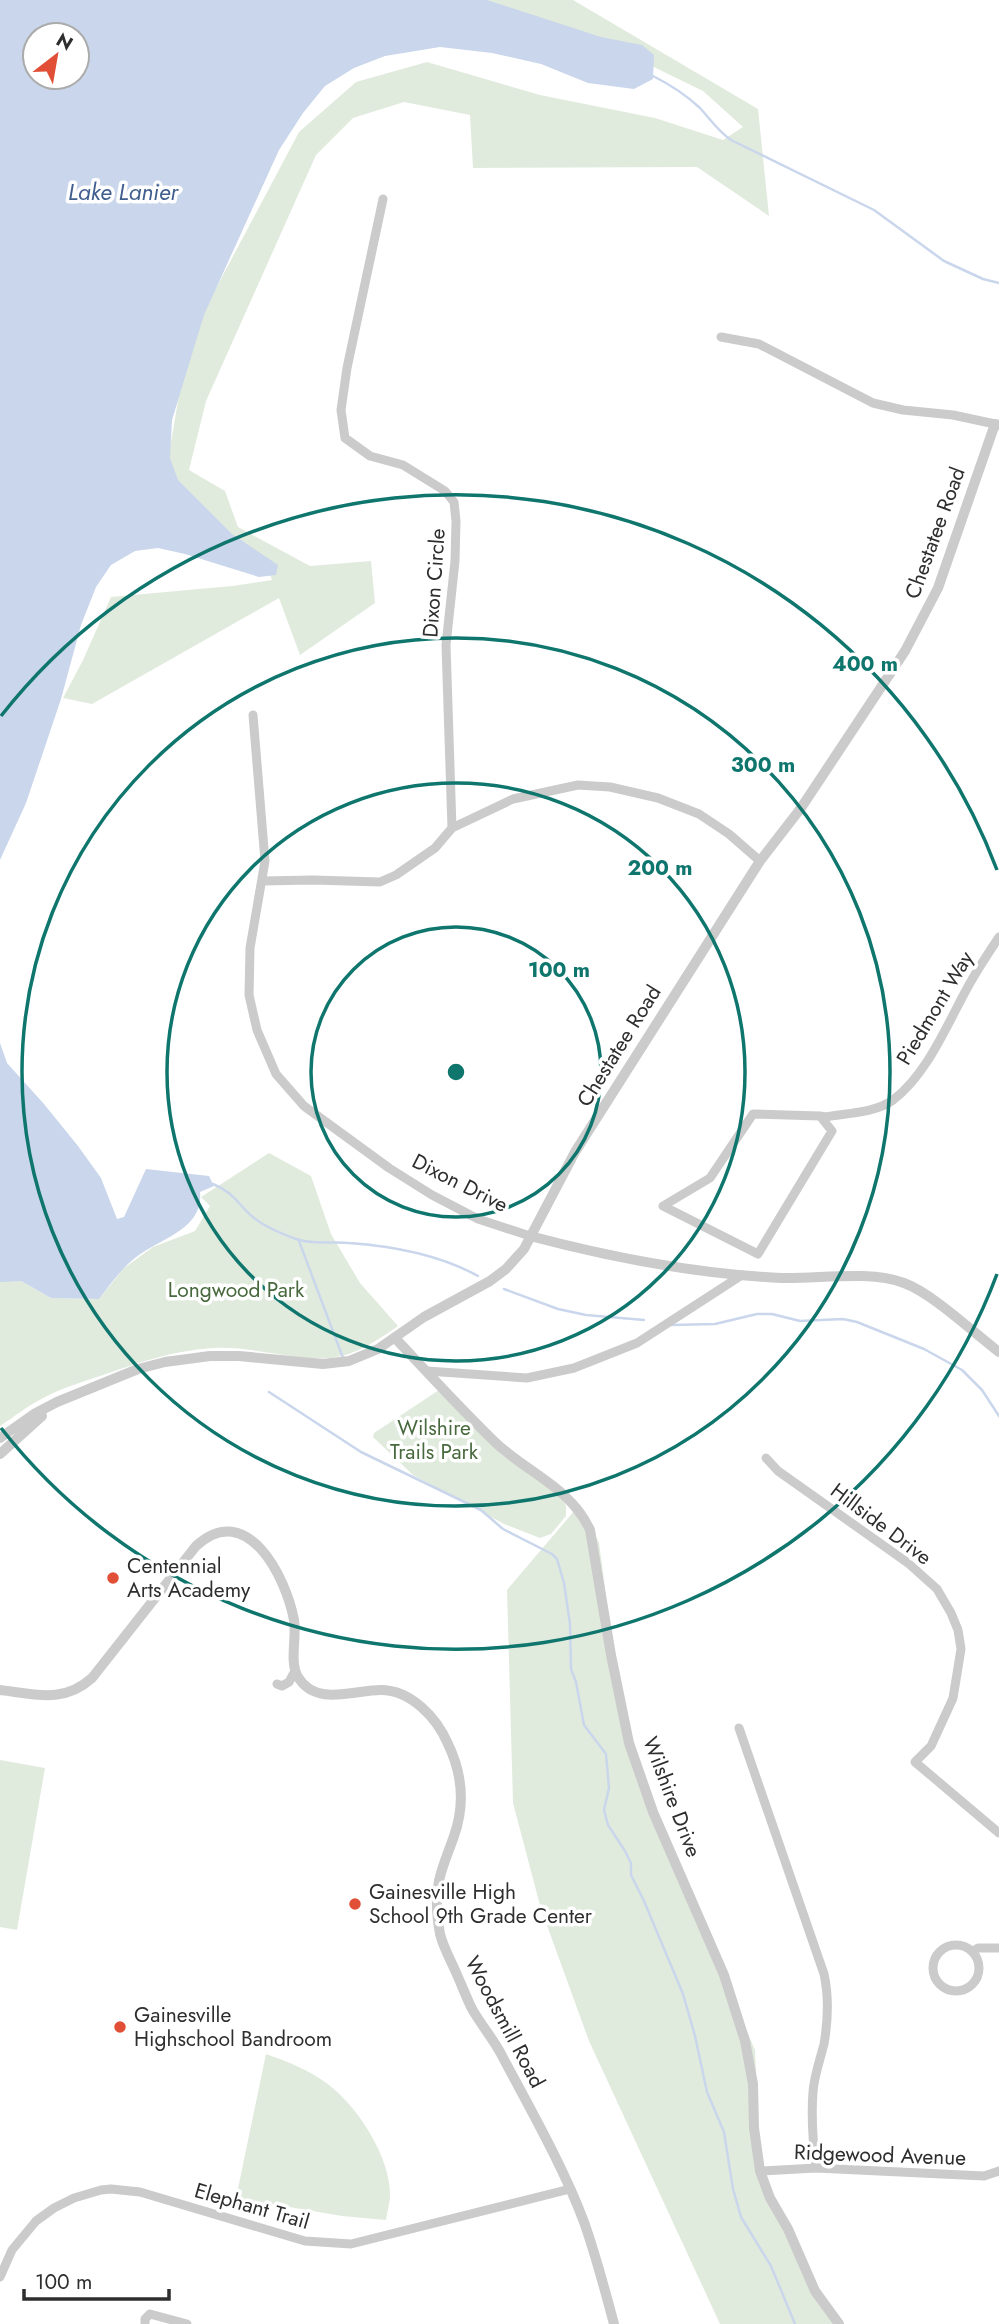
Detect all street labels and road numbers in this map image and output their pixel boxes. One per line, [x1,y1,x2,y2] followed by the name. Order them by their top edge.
[897,463,973,603] street label: Chestatee Road
[415,527,453,639] street label: Dixon Circle
[889,945,981,1071] street label: Piedmont Way
[570,979,668,1113] street label: Chestatee Road
[407,1146,513,1220] street label: Dixon Drive
[824,1476,938,1572] street label: Hillside Drive
[635,1732,709,1862] street label: Wilshire Drive
[458,1951,552,2093] street label: Woodsmill Road
[793,2137,967,2173] street label: Ridgewood Avenue
[191,2175,313,2237] street label: Elephant Trail

